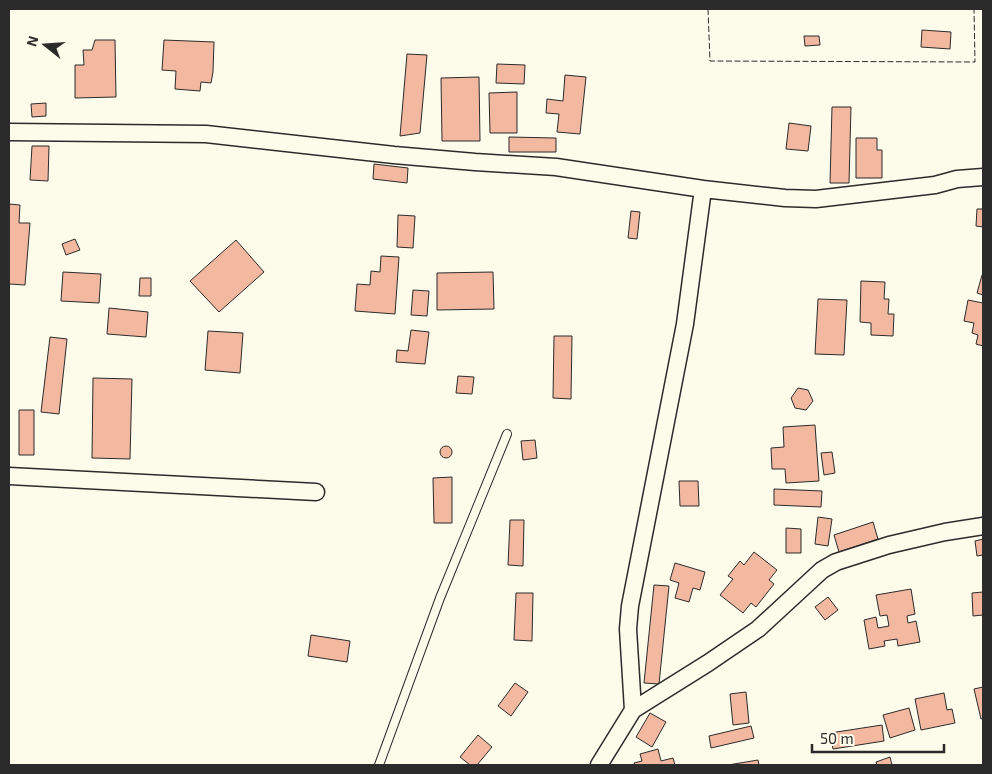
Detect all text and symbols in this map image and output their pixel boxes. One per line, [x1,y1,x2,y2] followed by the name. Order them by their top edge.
[20,20,70,70] north arrow
[22,34,42,48] text: N
[812,722,944,754] scale bar
[820,729,854,747] text: 50 m

